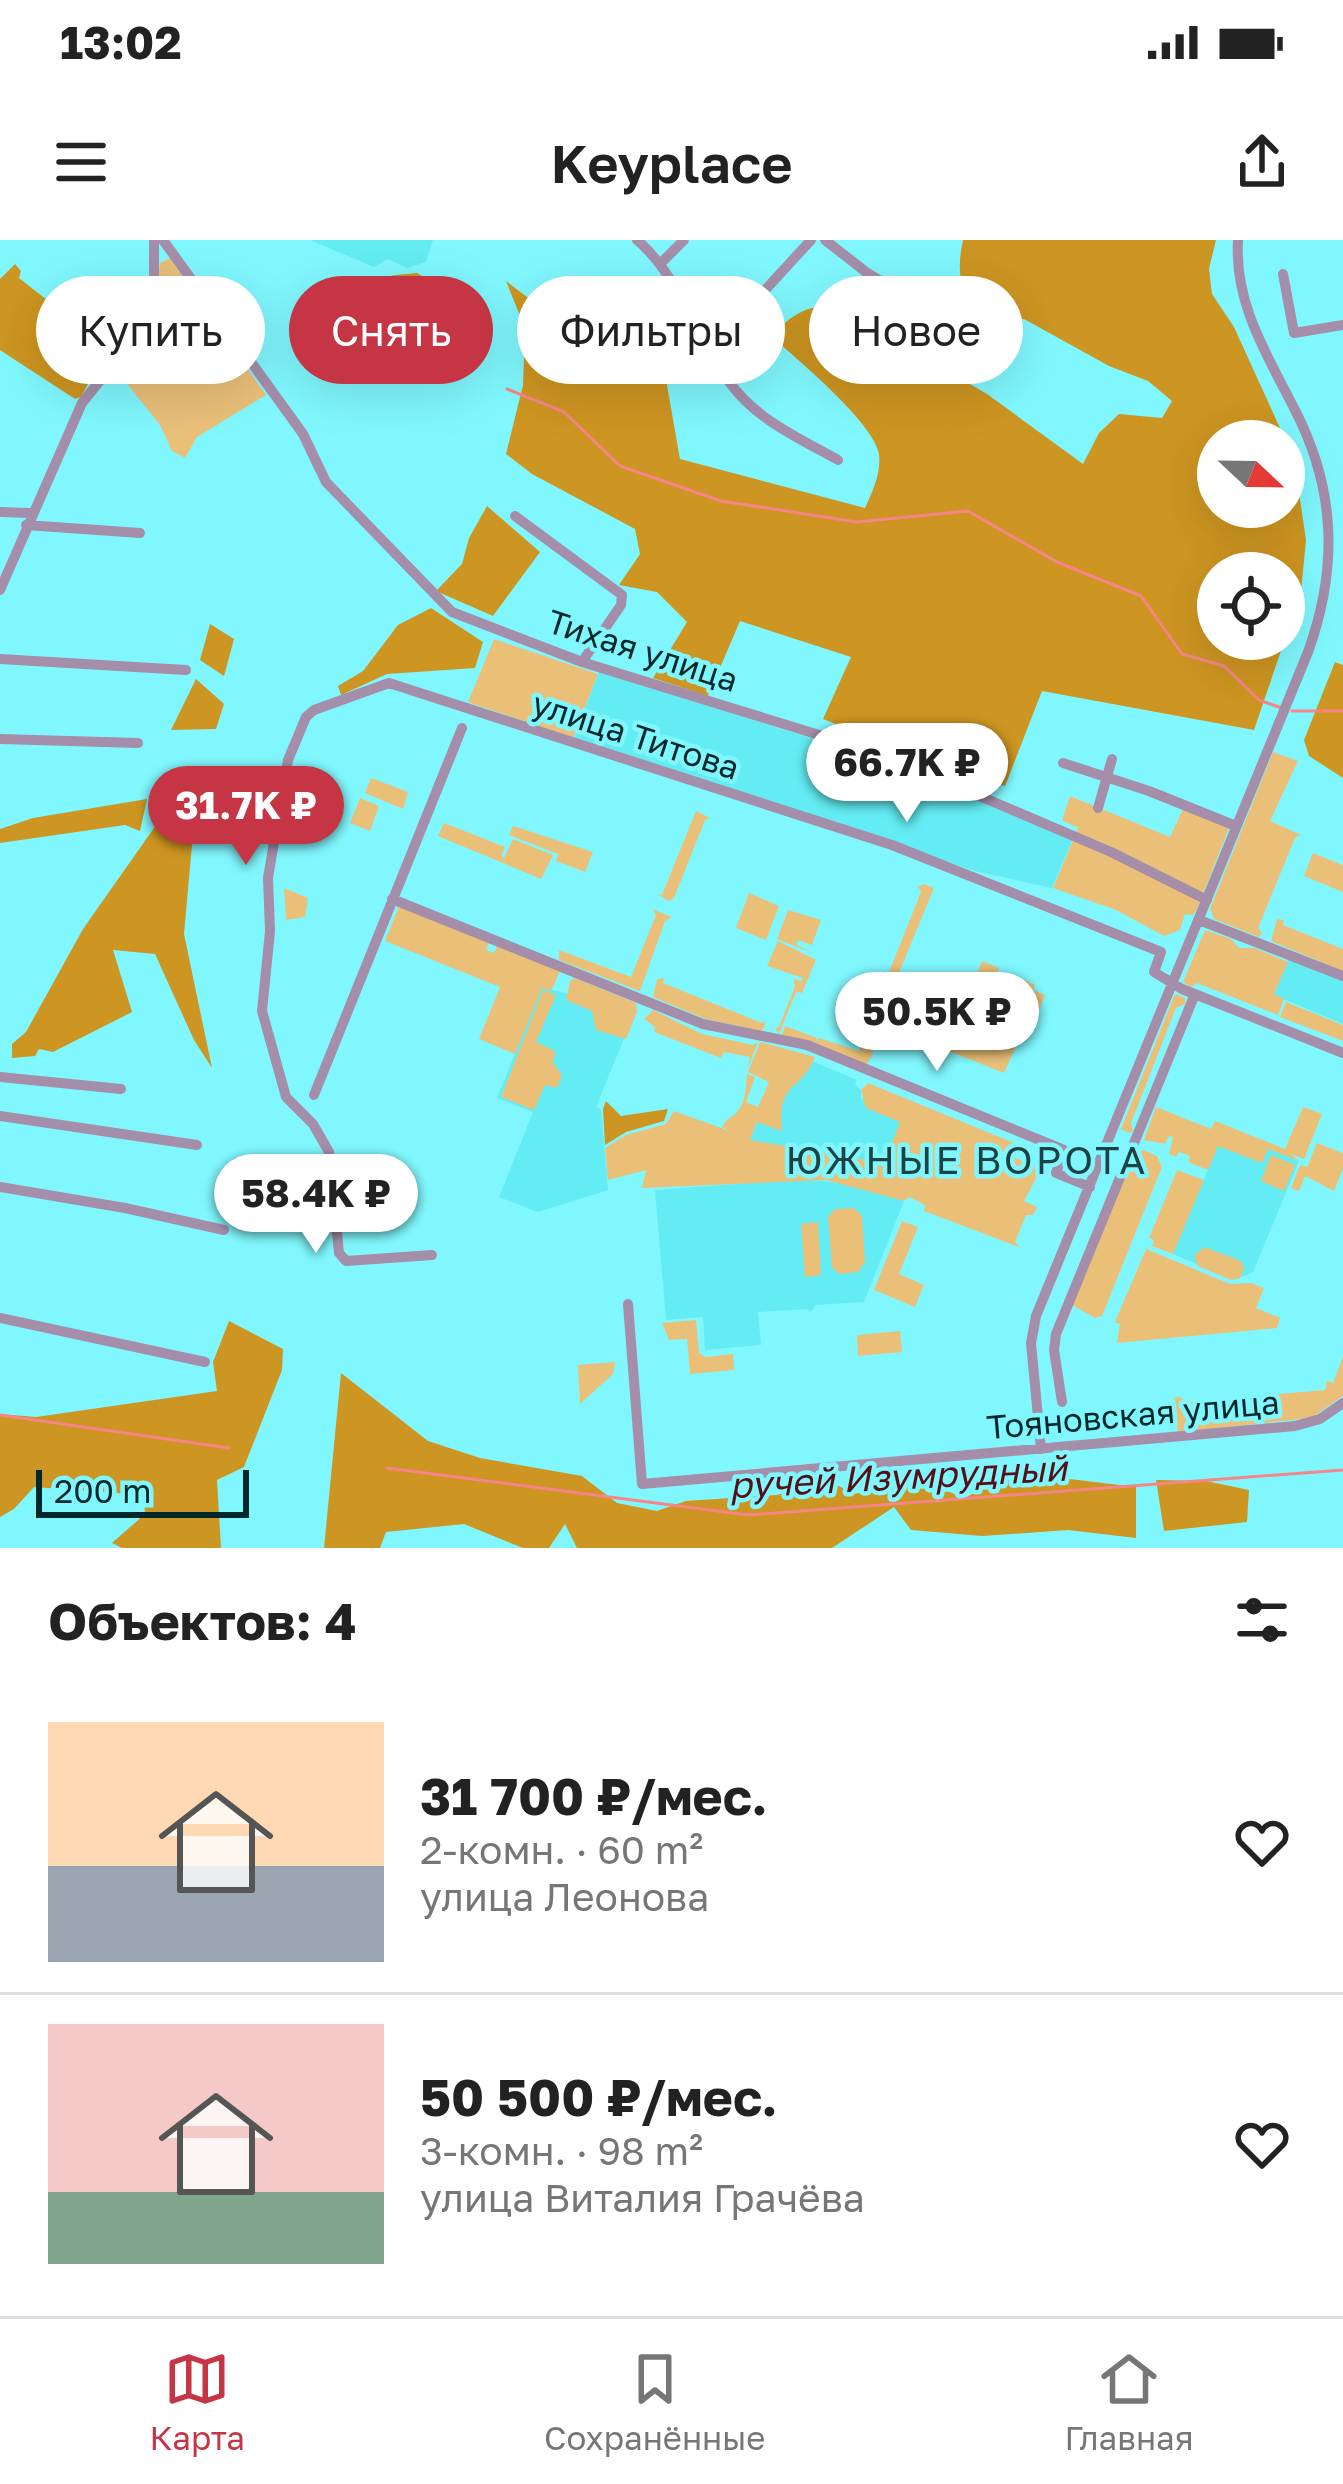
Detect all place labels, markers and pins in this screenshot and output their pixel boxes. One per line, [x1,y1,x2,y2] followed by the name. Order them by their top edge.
[796,723,1018,825] pin: 66.7K ₽
[135,766,357,868] pin: 31.7K ₽
[826,972,1048,1074] pin: 50.5K ₽
[205,1154,427,1256] pin: 58.4K ₽

